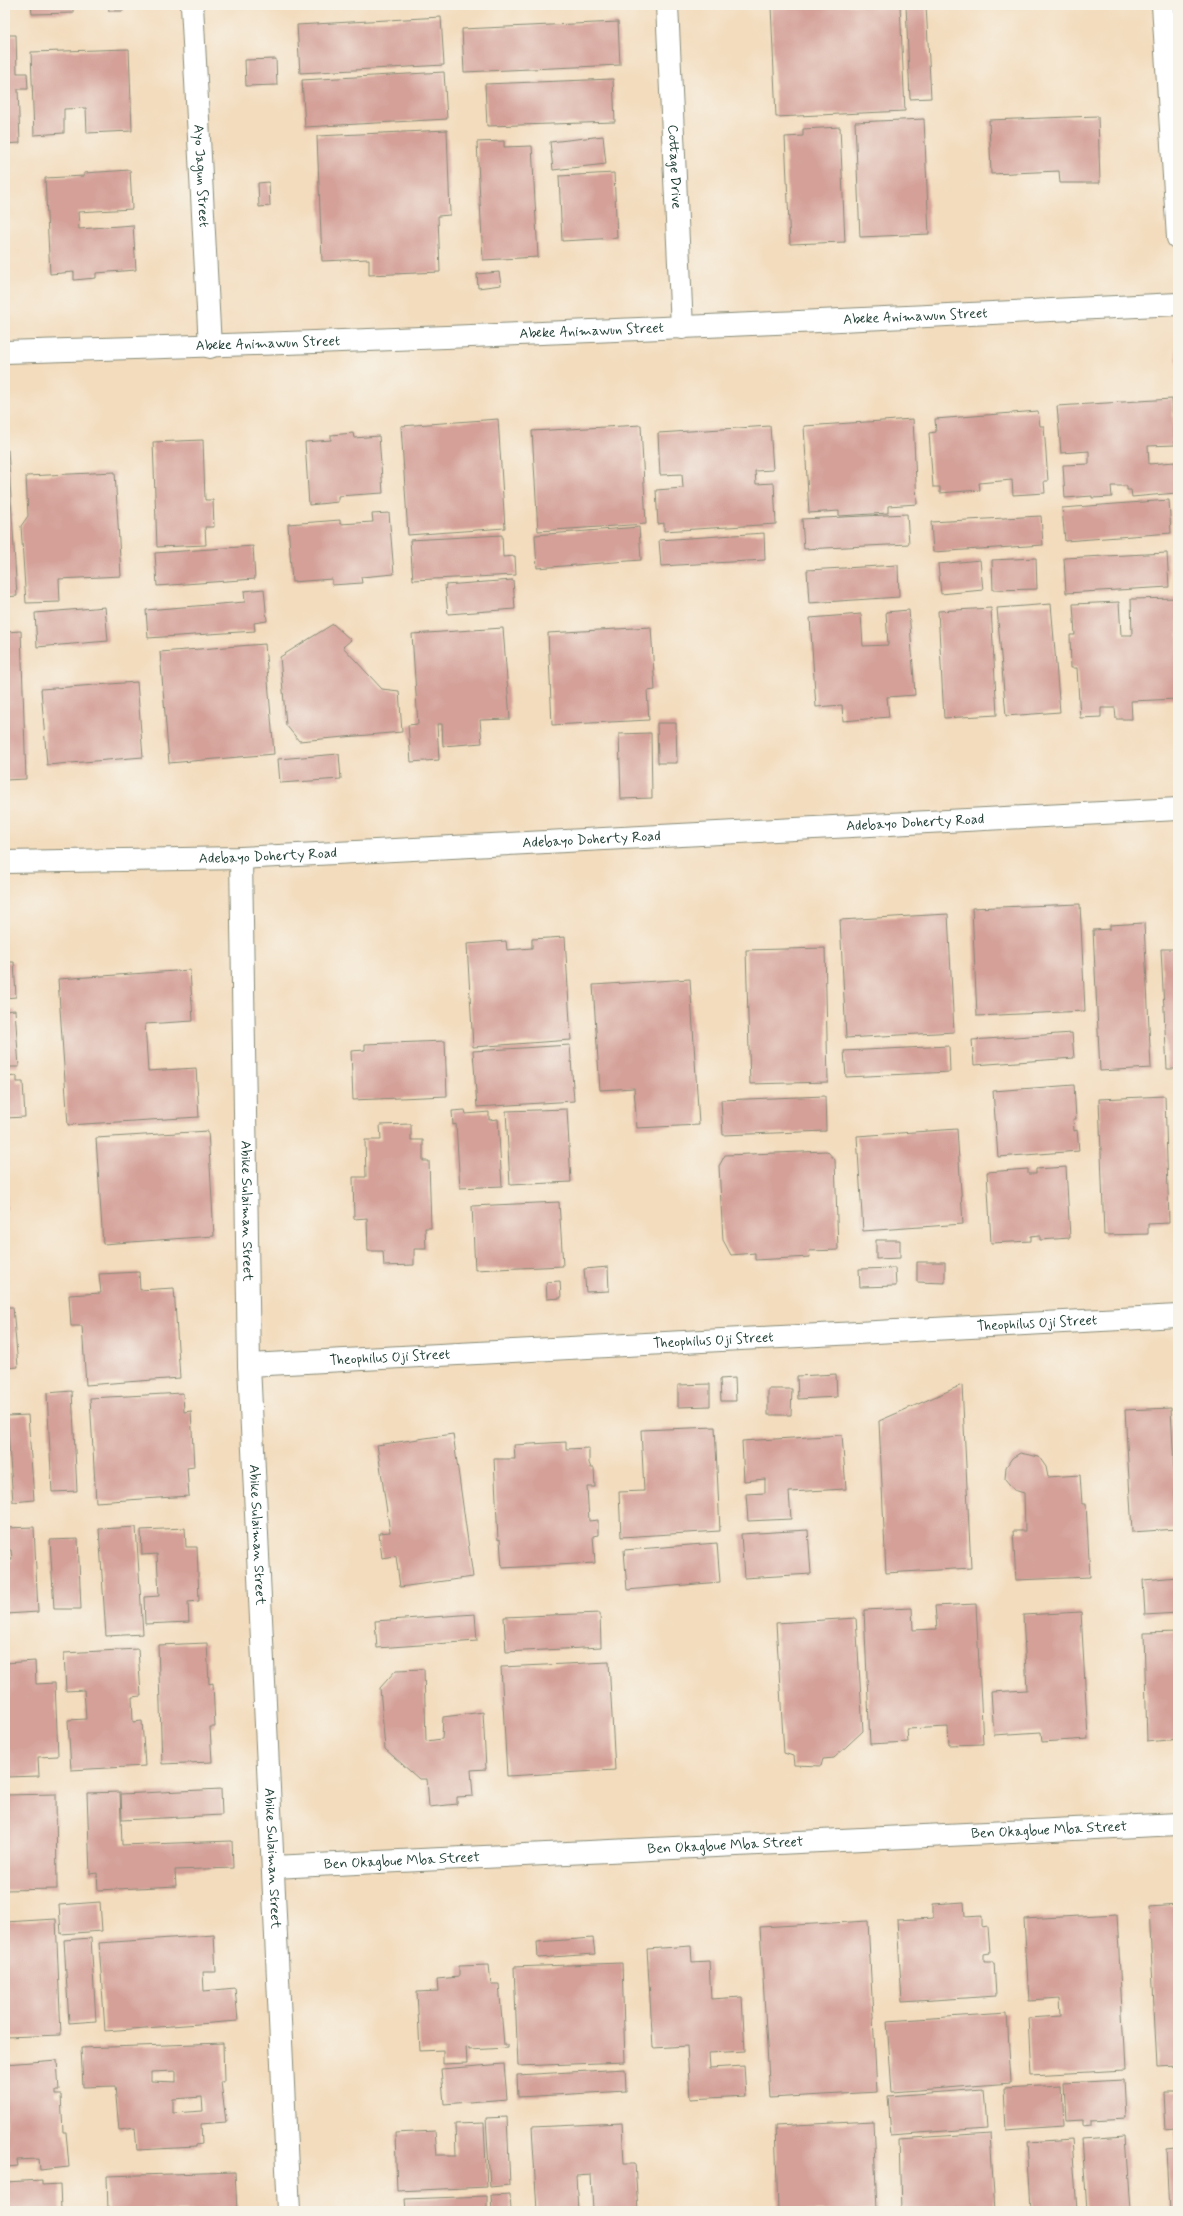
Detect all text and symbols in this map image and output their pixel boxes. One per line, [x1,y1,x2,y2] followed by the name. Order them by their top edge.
[189,124,213,228] street label: Ayo Jagun Street
[664,124,685,210] street label: Cottage Drive
[843,304,988,329] street label: Abeke Animawun Street
[519,319,664,343] street label: Abeke Animawun Street
[195,332,341,355] street label: Abeke Animawun Street
[845,810,985,835] street label: Adebayo Doherty Road
[522,827,661,852] street label: Adebayo Doherty Road
[199,844,338,868] street label: Adebayo Doherty Road
[236,1140,257,1282] street label: Abike Sulaiman Street
[976,1311,1098,1336] street label: Theophilus Oji Street
[653,1328,774,1353] street label: Theophilus Oji Street
[329,1345,450,1370] street label: Theophilus Oji Street
[245,1464,269,1606] street label: Abike Sulaiman Street
[260,1787,285,1930] street label: Abike Sulaiman Street
[971,1817,1128,1843] street label: Ben Okagbue Mba Street
[647,1833,804,1858] street label: Ben Okagbue Mba Street
[323,1848,481,1874] street label: Ben Okagbue Mba Street

